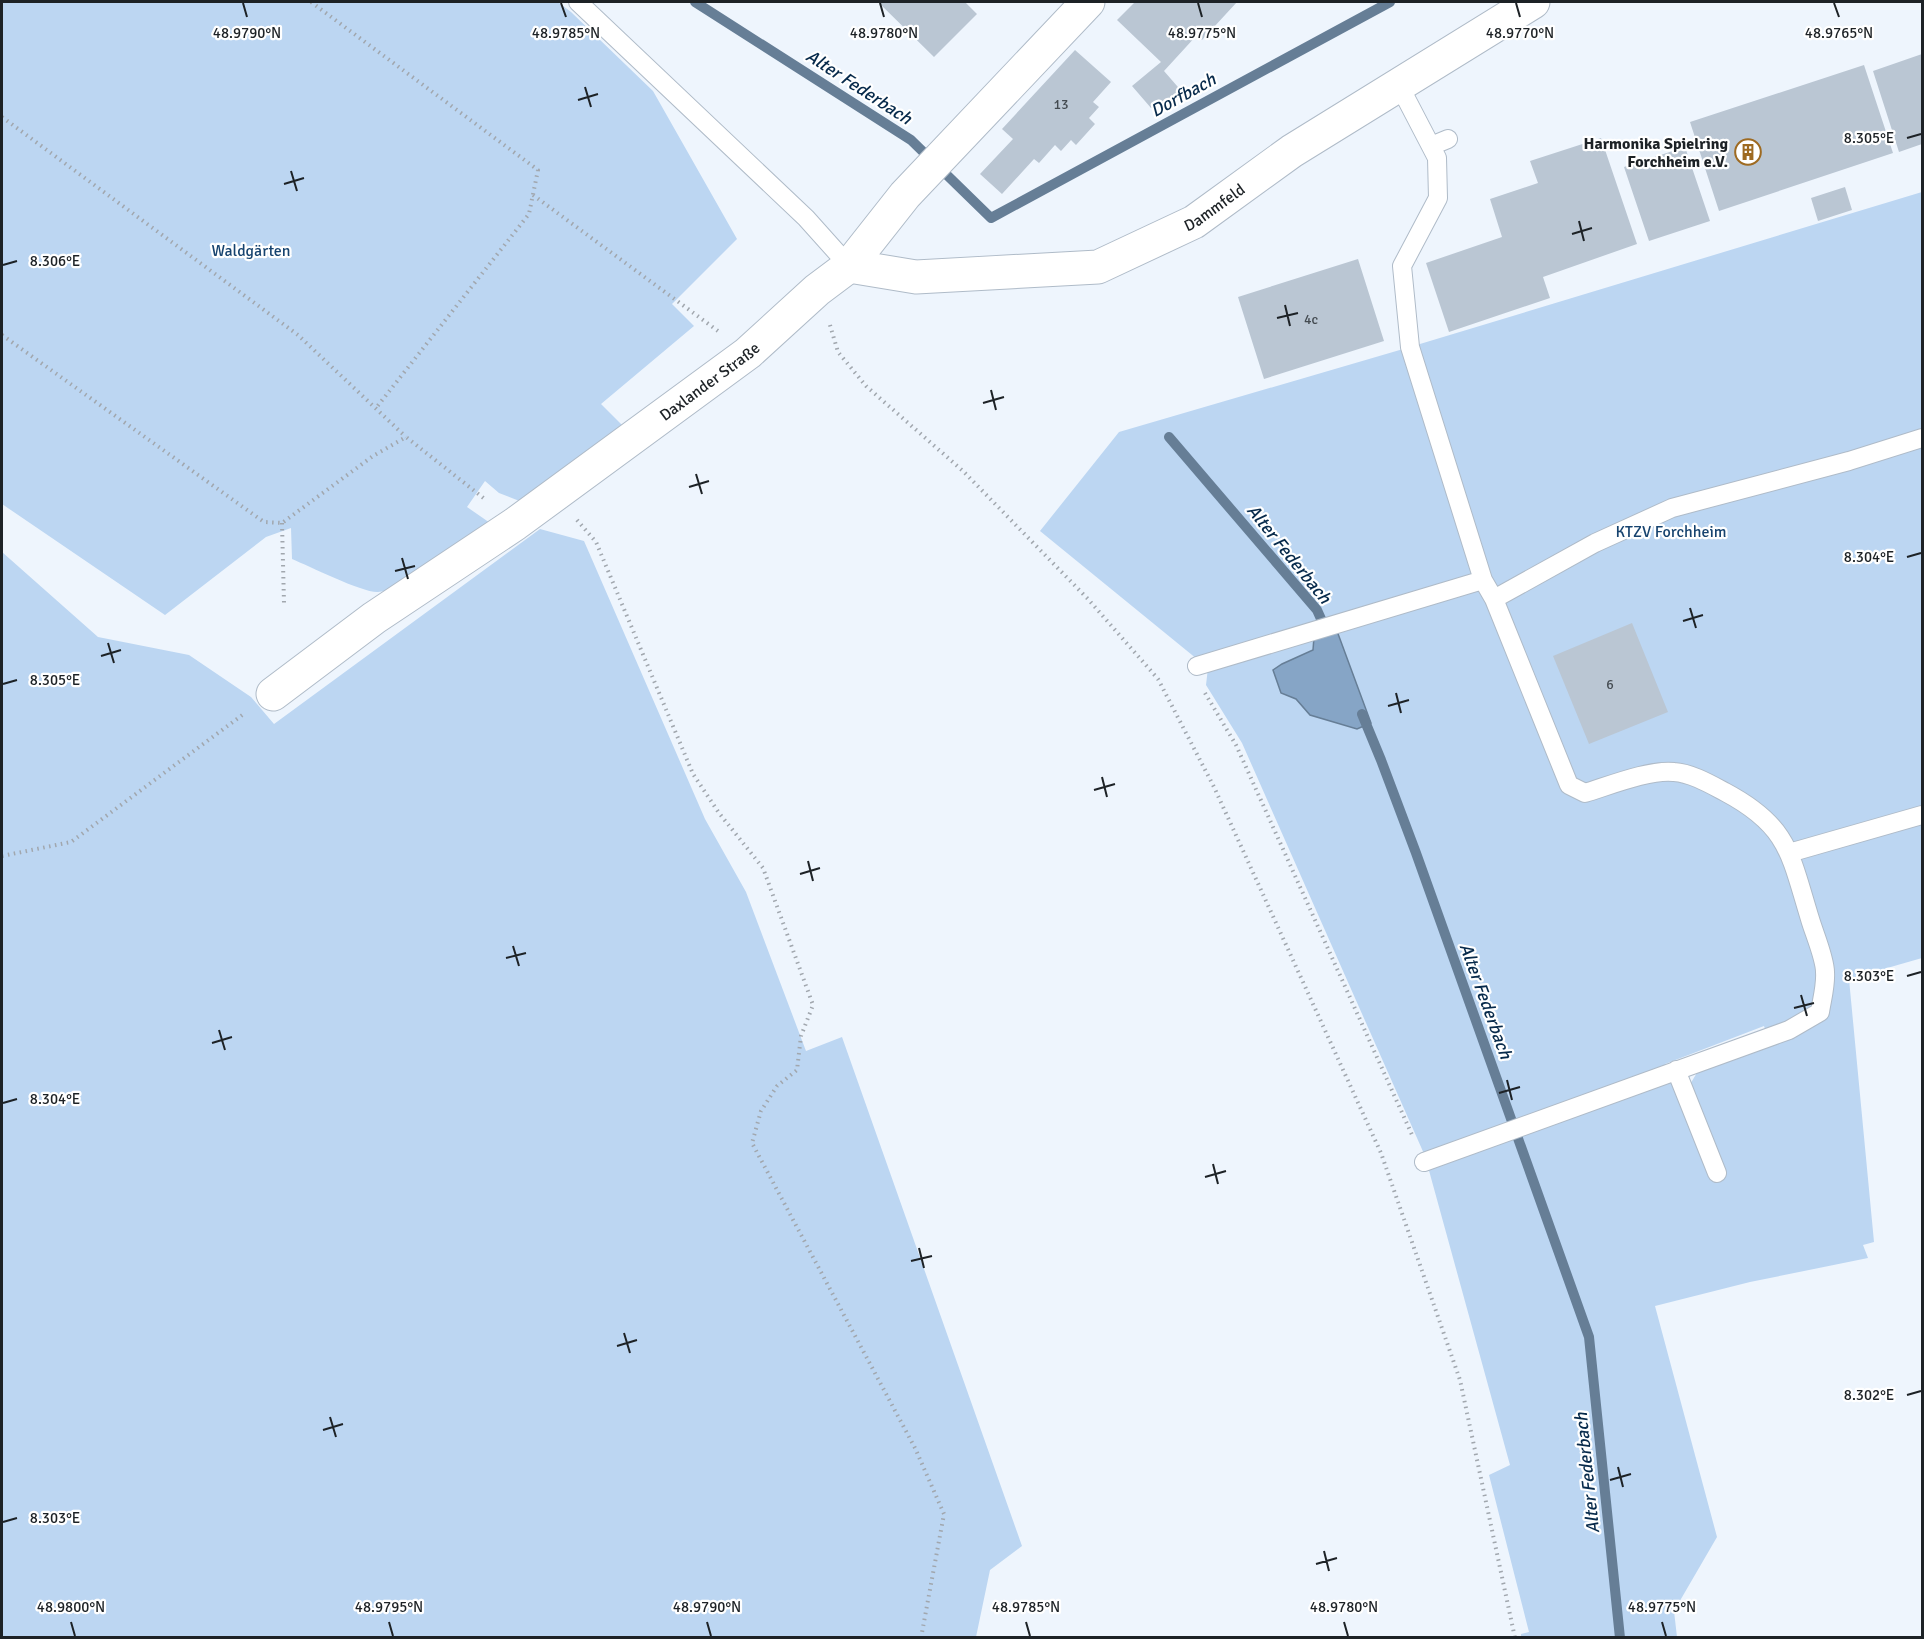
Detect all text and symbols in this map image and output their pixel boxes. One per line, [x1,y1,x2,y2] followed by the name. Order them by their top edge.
[213,24,281,42] text: 48.9790°N
[532,24,600,42] text: 48.9785°N
[850,24,918,42] text: 48.9780°N
[1168,24,1236,42] text: 48.9775°N
[1486,24,1554,42] text: 48.9770°N
[1805,24,1873,42] text: 48.9765°N
[802,45,917,130] water label: Alter Federbach
[1147,68,1220,122] water label: Dorfbach
[1053,96,1069,113] house number: 13
[1844,129,1894,147] text: 8.305°E
[1584,134,1728,172] place label: Harmonika Spielring Forchheim e.V.
[1733,137,1763,167] building icon: Harmonika Spielring Forchheim e.V.
[1181,180,1249,236] street label: Dammfeld
[211,241,291,261] park label: Waldgärten
[30,252,80,270] text: 8.306°E
[1304,311,1318,328] house number: 4c
[656,338,764,426] street label: Daxlander Straße
[1242,500,1337,609] water label: Alter Federbach
[1616,522,1726,542] park label: KTZV Forchheim
[1844,548,1894,566] text: 8.304°E
[30,671,80,689] text: 8.305°E
[1606,676,1614,693] house number: 6
[1455,940,1518,1063] water label: Alter Federbach
[1844,967,1894,985] text: 8.303°E
[30,1090,80,1108] text: 8.304°E
[1844,1386,1894,1404] text: 8.302°E
[1570,1410,1604,1535] water label: Alter Federbach
[30,1509,80,1527] text: 8.303°E
[37,1598,105,1616] text: 48.9800°N
[355,1598,423,1616] text: 48.9795°N
[673,1598,741,1616] text: 48.9790°N
[992,1598,1060,1616] text: 48.9785°N
[1310,1598,1378,1616] text: 48.9780°N
[1628,1598,1696,1616] text: 48.9775°N

